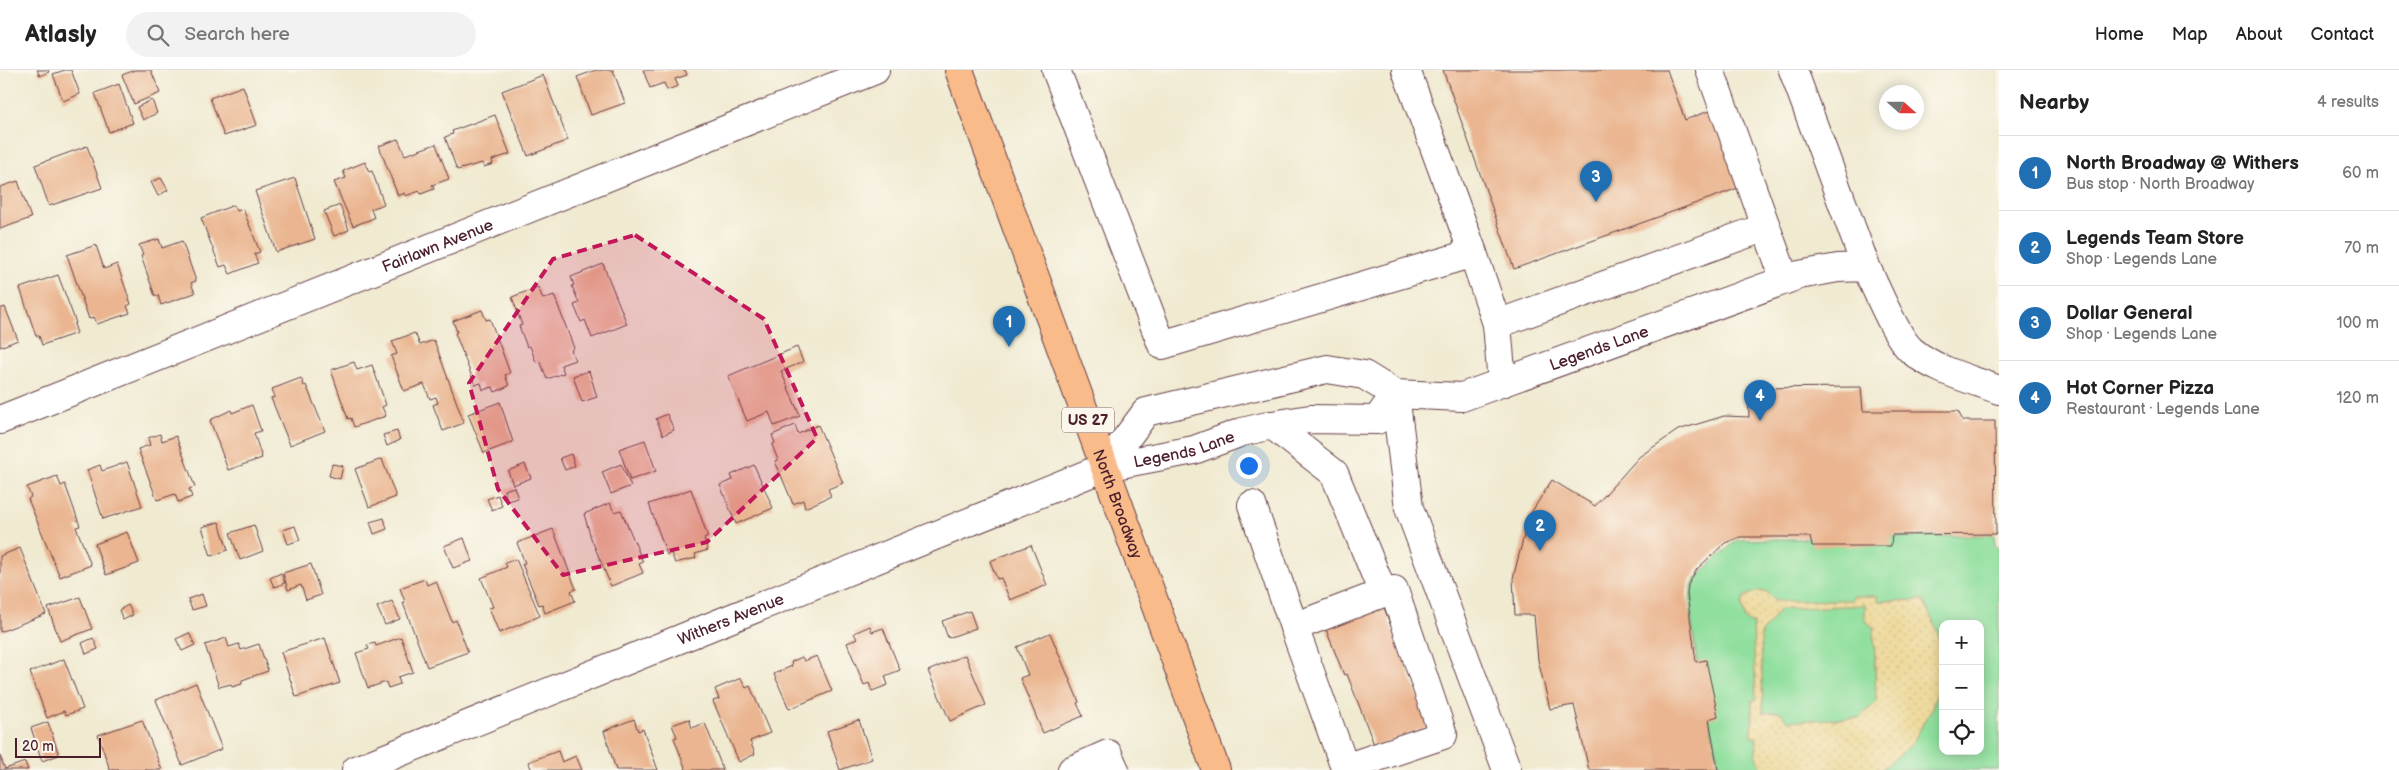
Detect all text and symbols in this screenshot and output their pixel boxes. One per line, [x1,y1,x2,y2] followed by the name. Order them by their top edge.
[126,12,476,57] search box
[25,20,96,49] text: Atlasly
[144,21,172,49] icon: search
[184,23,290,46] text: Search here
[2095,24,2144,45] text: Home
[2172,24,2208,45] text: Map
[2236,24,2283,45] text: About
[2311,24,2374,45] text: Contact
[1879,85,1924,130] north arrow
[2019,90,2089,115] text: Nearby
[2317,93,2379,112] text: 4 results
[2066,152,2299,175] text: North Broadway @ Withers
[1580,161,1612,202] pin: 3
[2032,164,2038,183] text: 1
[2342,164,2379,183] text: 60 m
[2066,175,2254,194] text: Bus stop · North Broadway
[380,216,497,277] street label: Fairlawn Avenue
[2066,227,2244,250] text: Legends Team Store
[2030,239,2040,258] text: 2
[2344,239,2379,258] text: 70 m
[2066,250,2217,269] text: Shop · Legends Lane
[2066,302,2192,325] text: Dollar General
[993,306,1025,347] pin: 1
[2030,314,2040,333] text: 3
[2336,314,2379,333] text: 100 m
[1547,322,1652,375] street label: Legends Lane
[2066,325,2217,344] text: Shop · Legends Lane
[2066,377,2214,400] text: Hot Corner Pizza
[1744,380,1776,421] pin: 4
[2030,389,2040,408] text: 4
[2336,389,2379,408] text: 120 m
[2066,400,2260,419] text: Restaurant · Legends Lane
[1062,408,1114,432] road number: US 27
[1132,427,1238,472] street label: Legends Lane
[1088,447,1146,562] street label: North Broadway
[1236,453,1262,479] your location
[1524,510,1556,551] pin: 2
[675,590,787,650] street label: Withers Avenue
[1939,620,1984,755] map controls
[1939,620,1984,665] button: +
[1939,665,1984,710] button: −
[1939,710,1984,755] button: locate
[15,735,101,758] scale bar
[22,738,54,755] text: 20 m

